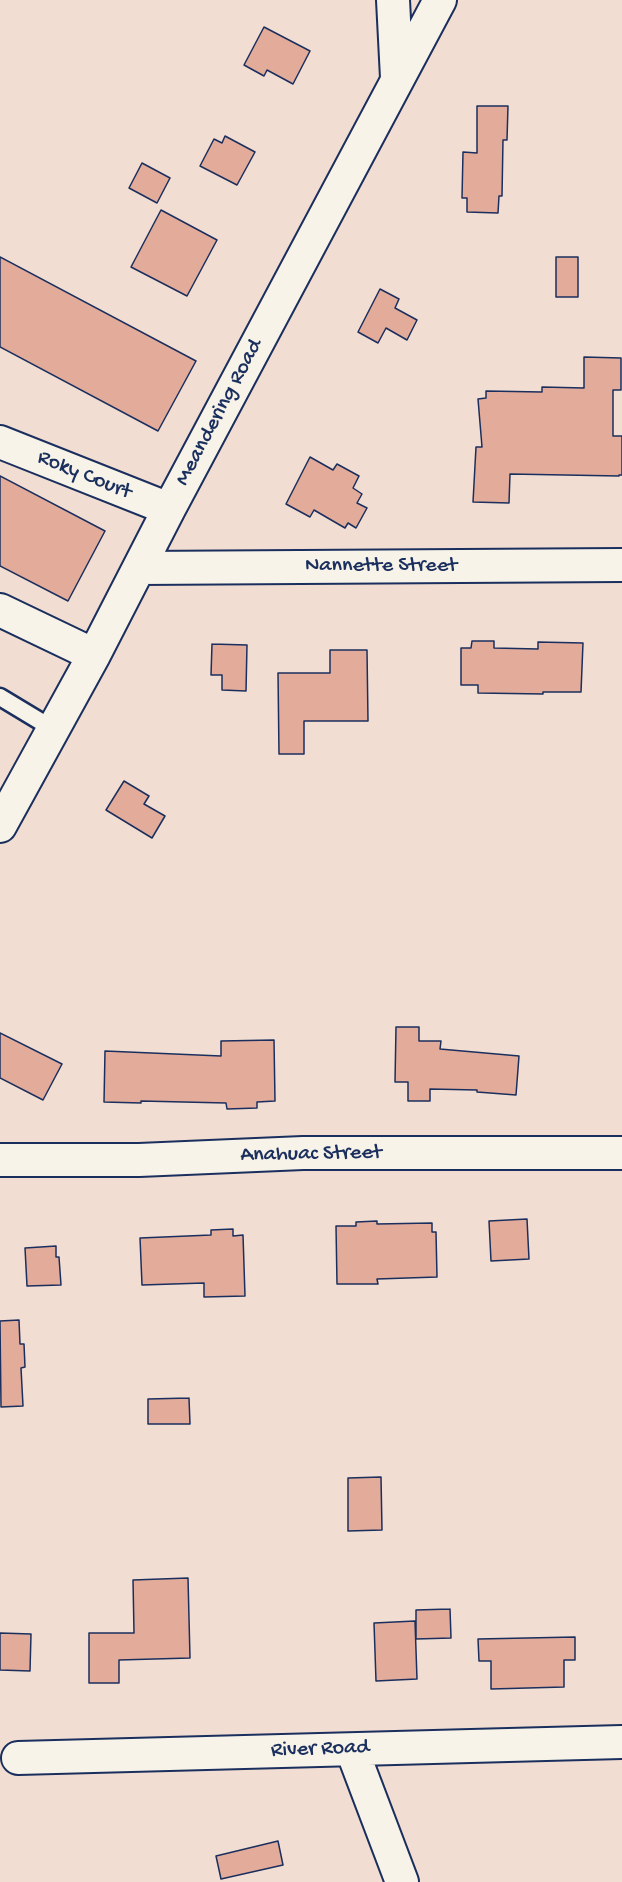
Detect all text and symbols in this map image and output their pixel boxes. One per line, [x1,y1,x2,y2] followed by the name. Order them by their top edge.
[170,335,270,491] street label: Meandering Road
[33,445,135,507] street label: Roky Court
[305,554,457,580] street label: Nannette Street
[240,1141,382,1169] street label: Anahuac Street
[270,1735,370,1765] street label: River Road

